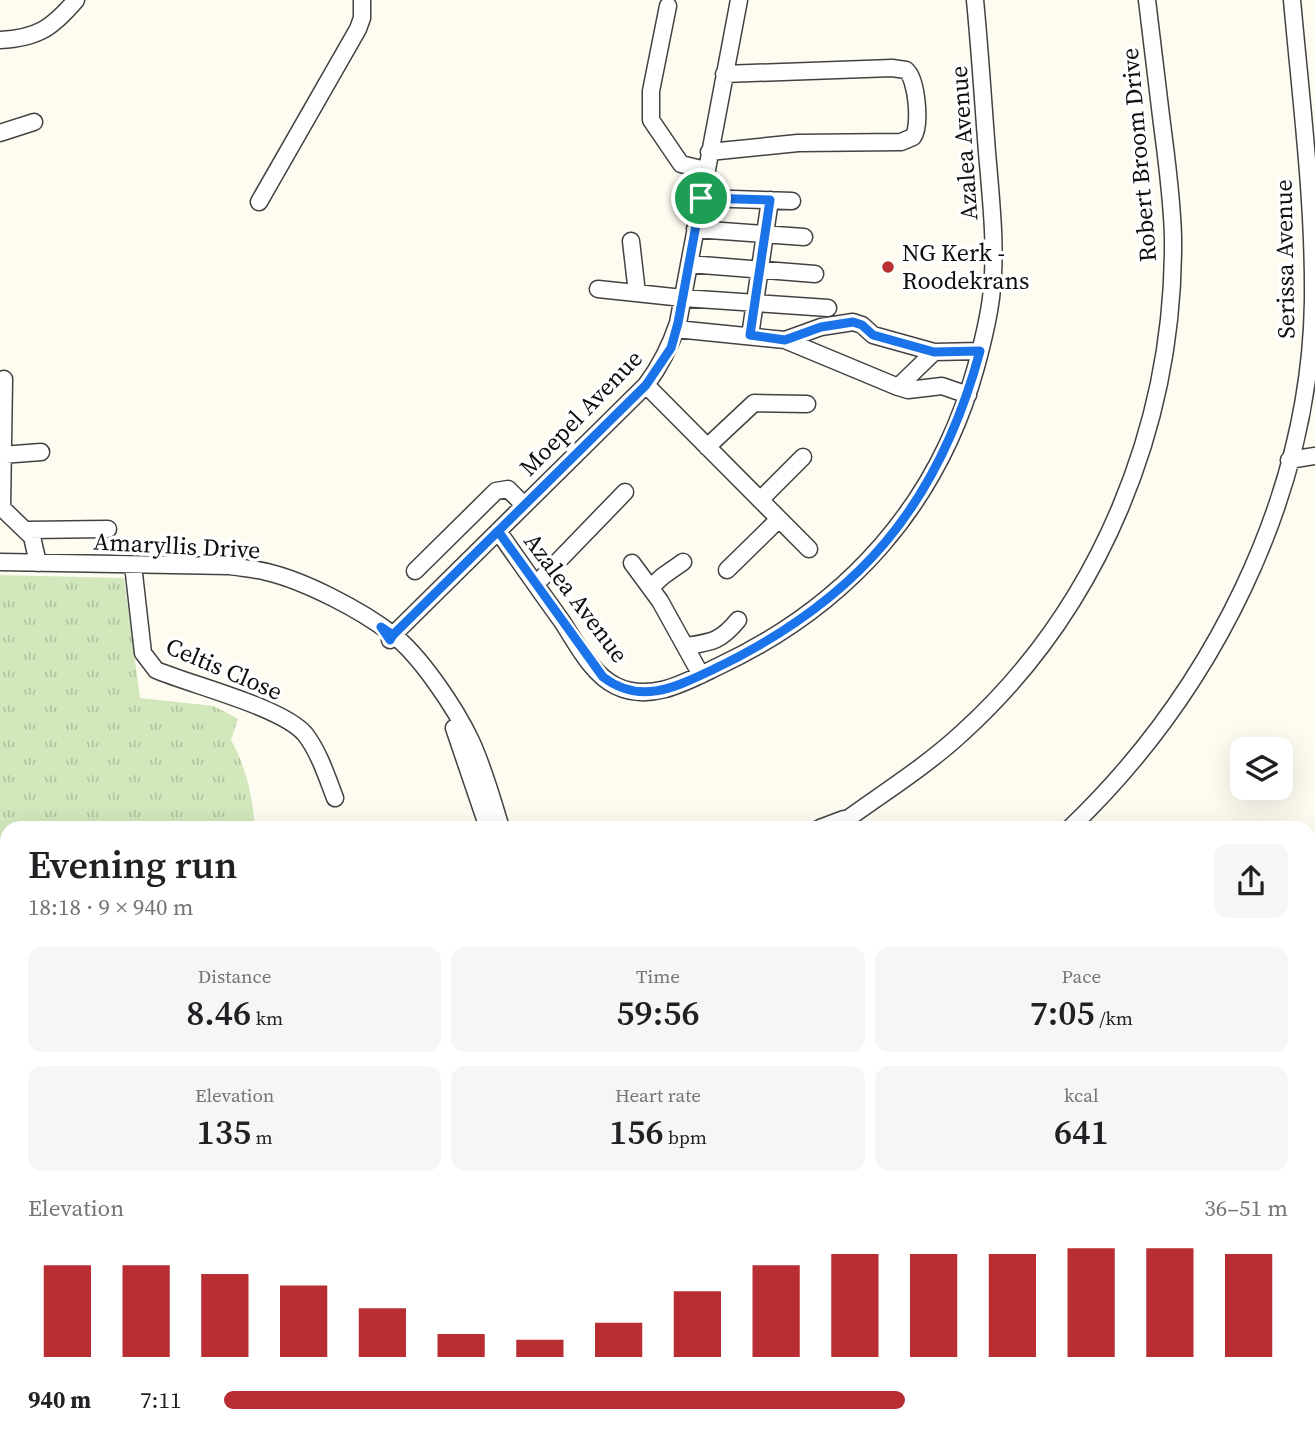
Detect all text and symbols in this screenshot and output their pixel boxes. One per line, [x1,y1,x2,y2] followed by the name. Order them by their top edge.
[1113,47,1164,264] street label: Robert Broom Drive
[942,65,985,221] street label: Azalea Avenue
[671,168,731,228] pin
[682,179,720,217] icon: arrive
[1267,179,1302,339] street label: Serissa Avenue
[902,236,1029,297] place label: NG Kerk - Roodekrans
[880,259,896,275] marker: NG Kerk - Roodekrans
[512,342,649,483] street label: Moepel Avenue
[93,525,261,566] street label: Amaryllis Drive
[517,526,636,669] street label: Azalea Avenue
[161,629,287,708] street label: Celtis Close
[1230,737,1293,800] map controls
[1230,737,1293,800] button: layers
[28,839,237,891] text: Evening run
[1214,844,1288,918] button: share
[28,891,194,923] text: 18:18 · 9 × 940 m
[198,963,271,989] text: Distance
[636,963,680,989] text: Time
[1061,963,1101,989] text: Pace
[186,989,251,1037] text: 8.46
[616,989,700,1037] text: 59:56
[1030,989,1095,1037] text: 7:05
[251,1005,283,1031] text: km
[1095,1005,1133,1031] text: /km
[195,1082,274,1108] text: Elevation
[615,1082,701,1108] text: Heart rate
[1064,1082,1099,1108] text: kcal
[197,1108,251,1156] text: 135
[609,1108,664,1156] text: 156
[1054,1108,1109,1156] text: 641
[251,1124,273,1150] text: m
[664,1124,707,1150] text: bpm
[28,1192,124,1224] text: Elevation
[1204,1192,1288,1224] text: 36–51 m
[28,1384,91,1416] text: 940 m
[140,1384,181,1416] text: 7:11

